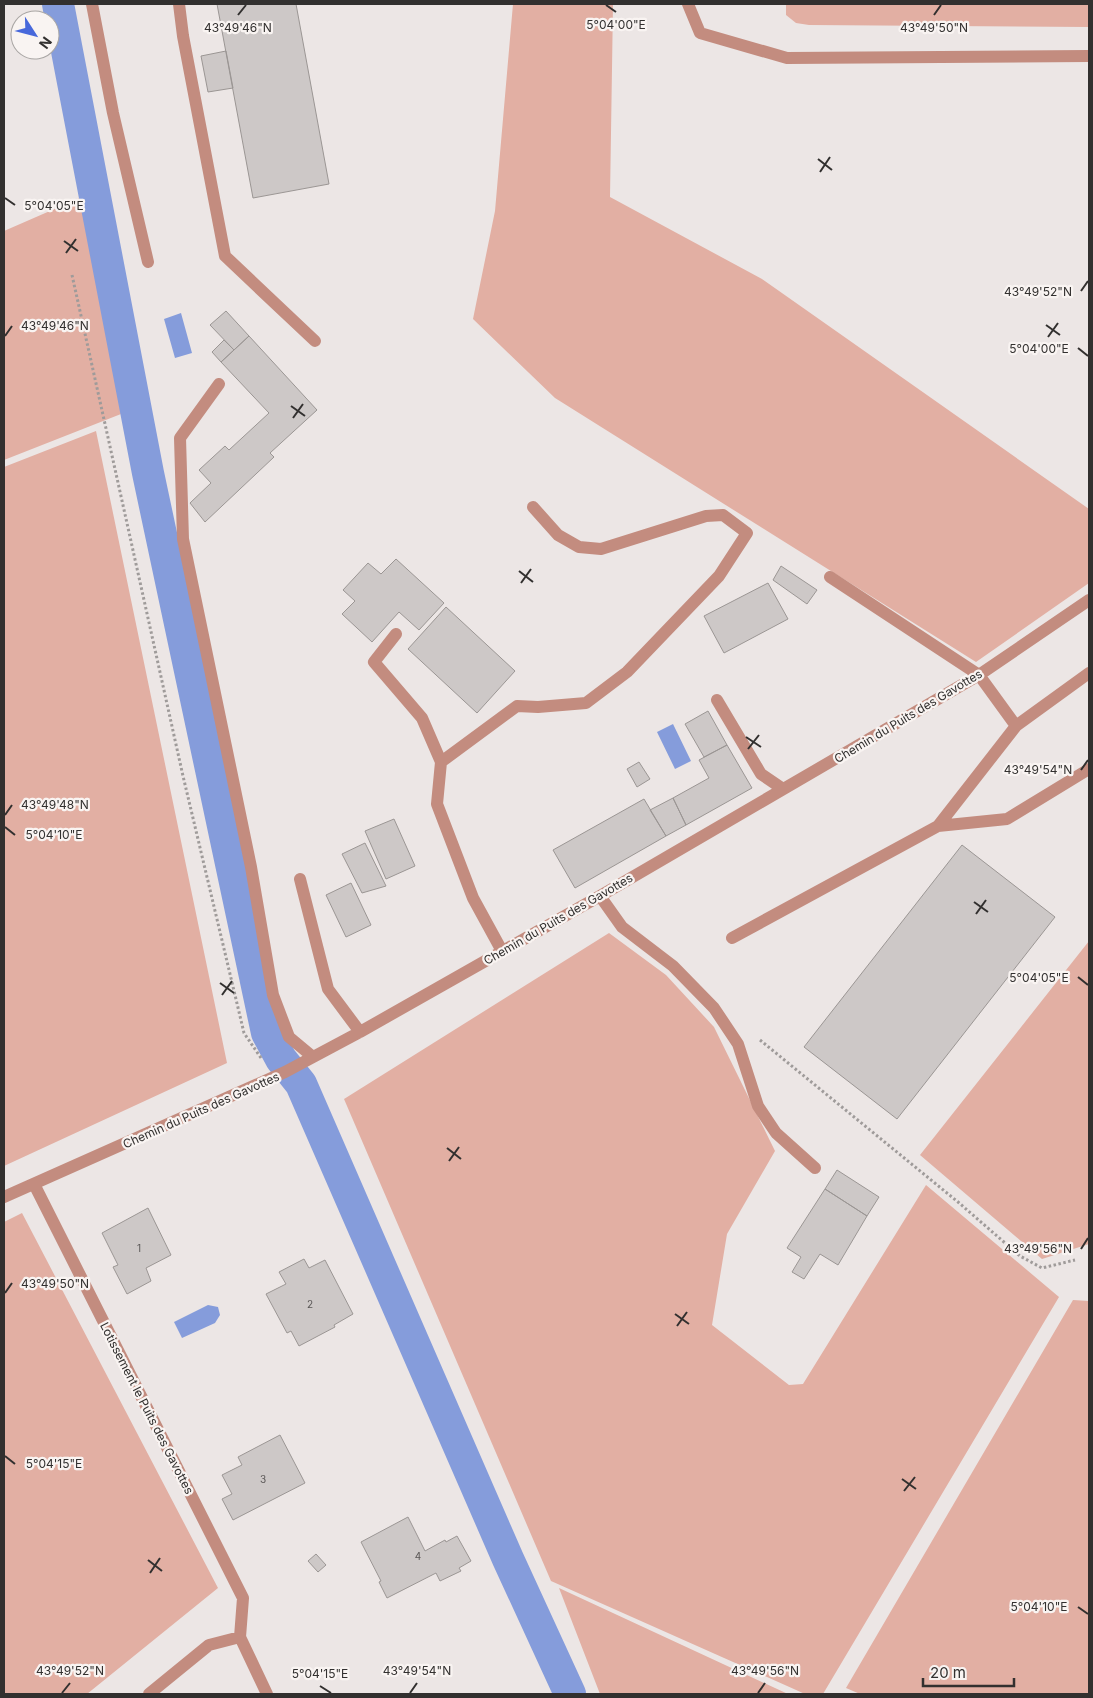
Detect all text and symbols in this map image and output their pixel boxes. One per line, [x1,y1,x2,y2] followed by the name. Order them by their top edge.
[10,10,60,60] north arrow
[586,17,646,32] text: 5°04'00"E
[204,20,272,35] text: 43°49'46"N
[900,20,968,35] text: 43°49'50"N
[36,34,56,52] text: N
[24,198,84,213] text: 5°04'05"E
[1004,284,1072,299] text: 43°49'52"N
[21,318,89,333] text: 43°49'46"N
[1009,341,1069,356] text: 5°04'00"E
[831,666,985,766] street label: Chemin du Puits des Gavottes
[1004,762,1072,777] text: 43°49'54"N
[21,797,89,812] text: 43°49'48"N
[26,827,82,842] text: 5°04'10"E
[481,870,635,968] street label: Chemin du Puits des Gavottes
[1009,970,1069,985] text: 5°04'05"E
[120,1069,282,1151] street label: Chemin du Puits des Gavottes
[1004,1241,1072,1256] text: 43°49'56"N
[137,1242,141,1254] house number: 1
[21,1276,89,1291] text: 43°49'50"N
[307,1298,313,1310] house number: 2
[97,1320,197,1496] street label: Lotissement le Puits des Gavottes
[26,1456,82,1471] text: 5°04'15"E
[260,1473,266,1485] house number: 3
[415,1550,421,1562] house number: 4
[1011,1599,1067,1614] text: 5°04'10"E
[923,1656,1014,1688] scale bar
[36,1663,104,1678] text: 43°49'52"N
[383,1663,451,1678] text: 43°49'54"N
[731,1663,799,1678] text: 43°49'56"N
[930,1663,966,1682] text: 20 m
[292,1666,348,1681] text: 5°04'15"E

